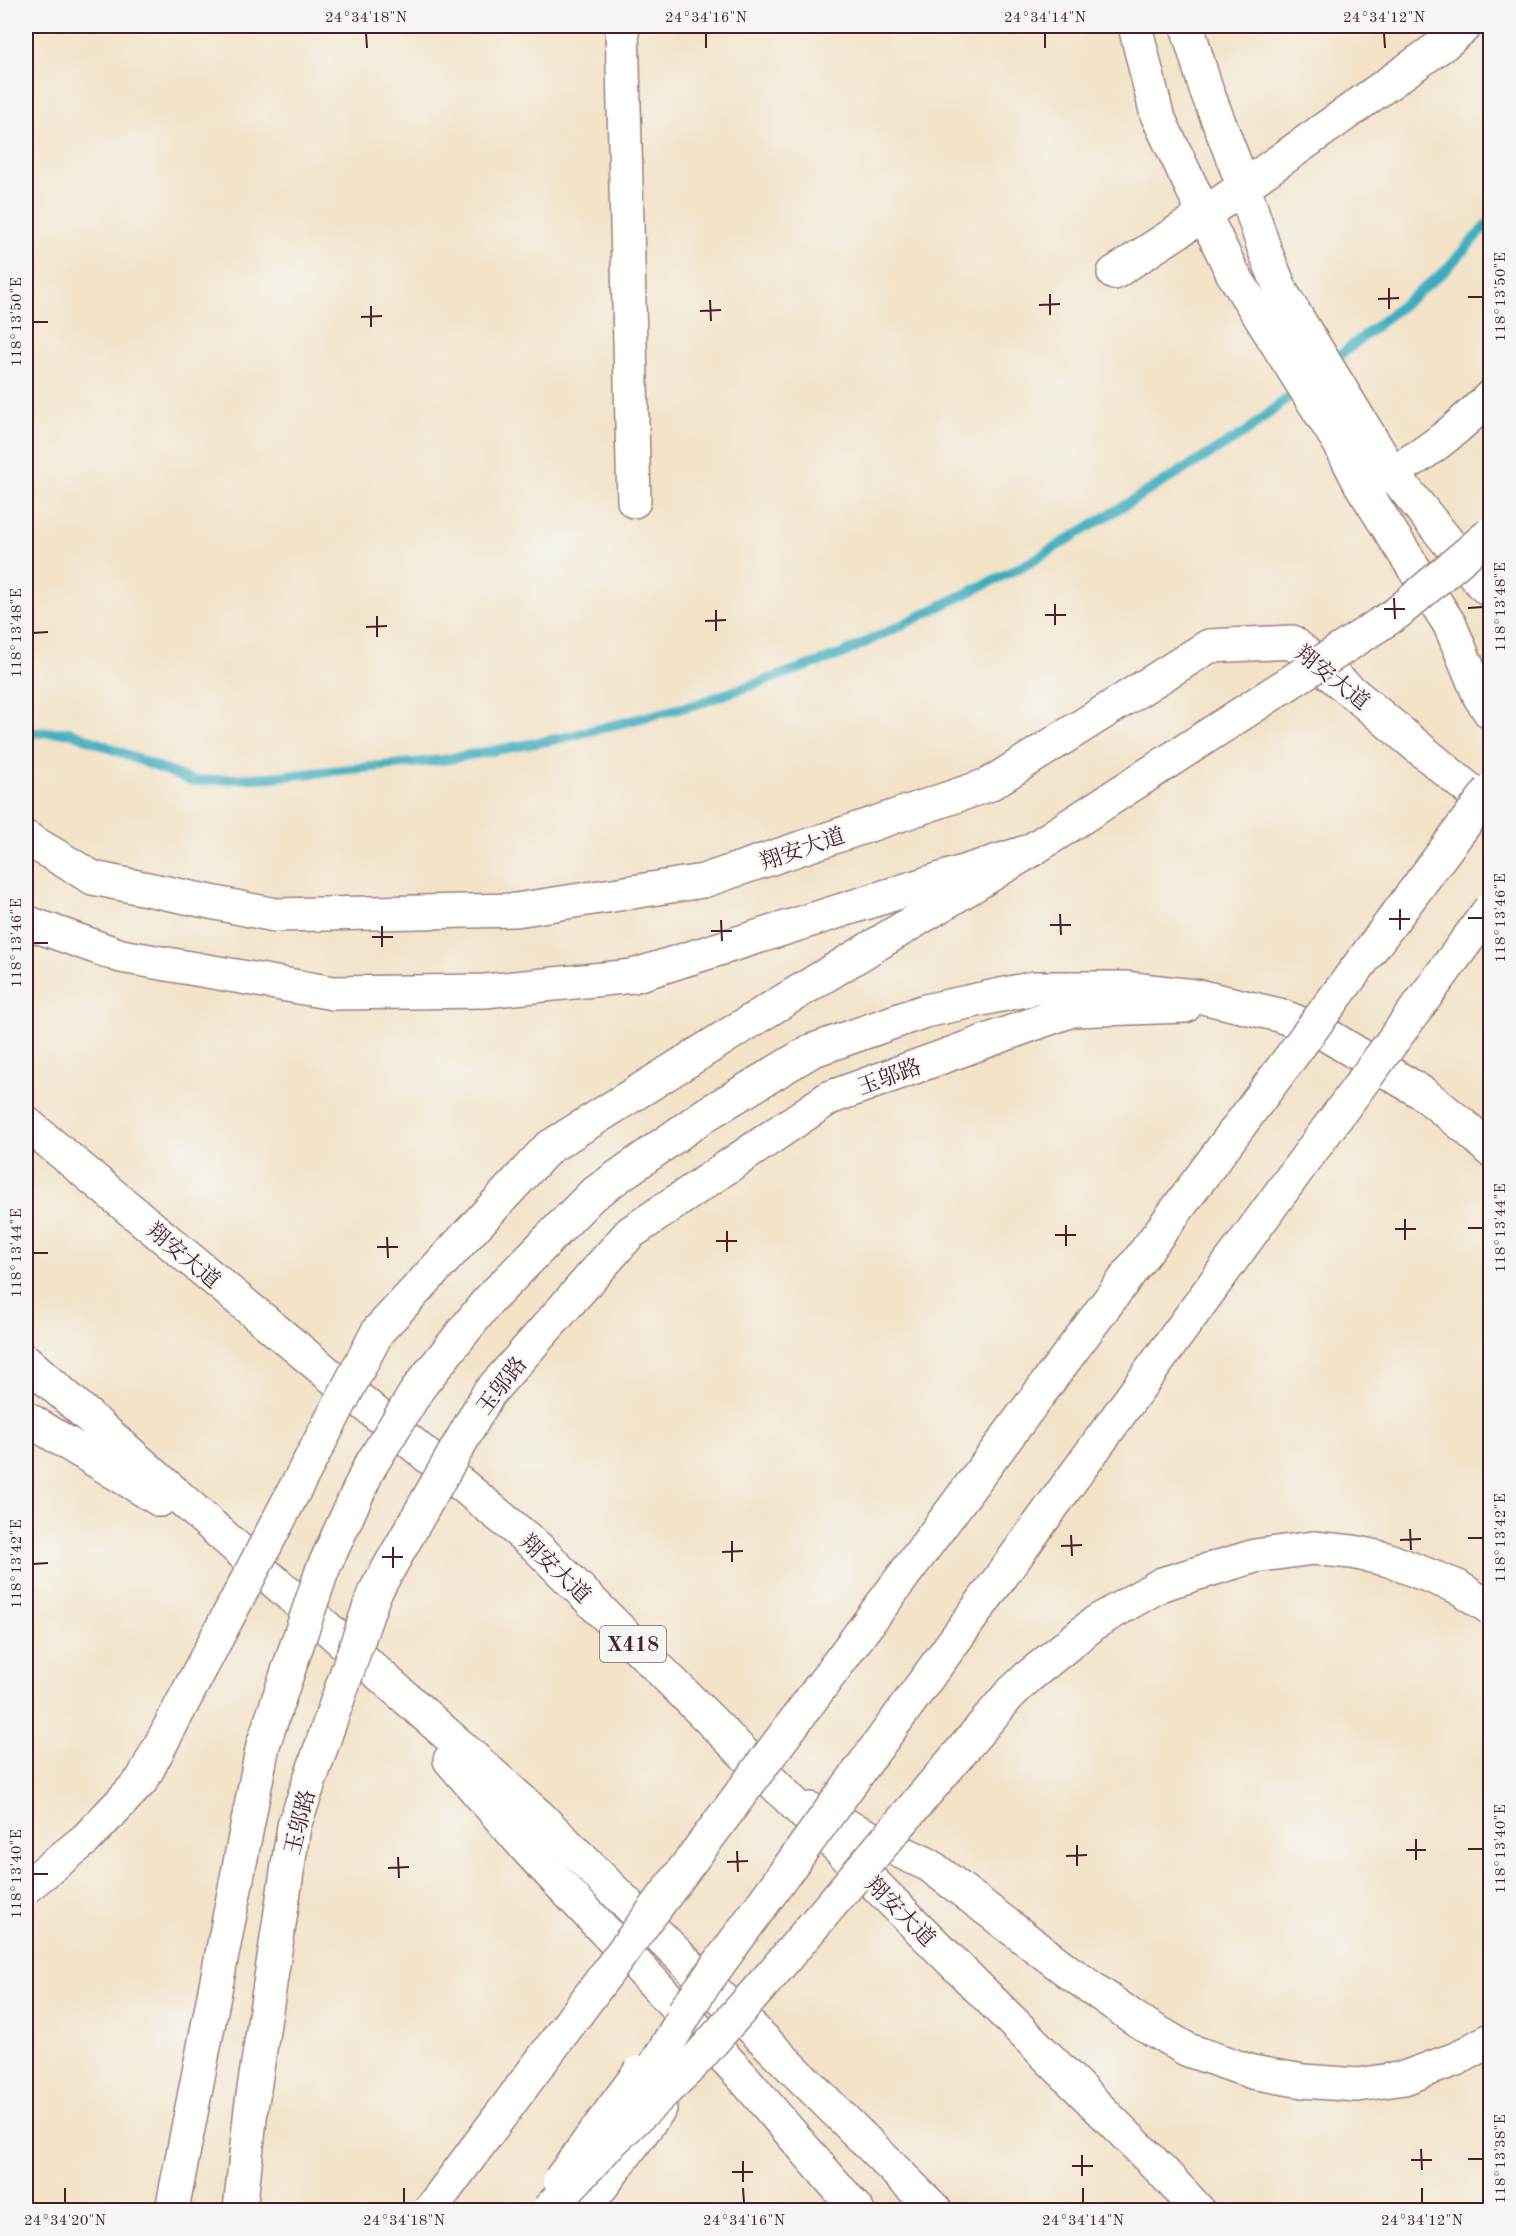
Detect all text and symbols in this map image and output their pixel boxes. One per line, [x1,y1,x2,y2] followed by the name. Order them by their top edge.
[325,11,407,26] text: 24°34'18"N
[665,11,747,26] text: 24°34'16"N
[1004,11,1086,26] text: 24°34'14"N
[1343,11,1425,26] text: 24°34'12"N
[1494,252,1509,342] text: 118°13'50"E
[10,277,25,367] text: 118°13'50"E
[1494,562,1509,652] text: 118°13'48"E
[10,588,25,678] text: 118°13'48"E
[1291,641,1374,715] street label: 翔安大道
[757,823,848,875] street label: 翔安大道
[1494,873,1509,963] text: 118°13'46"E
[10,898,25,988] text: 118°13'46"E
[854,1054,924,1100] street label: 玉邬路
[1494,1183,1509,1273] text: 118°13'44"E
[10,1208,25,1298] text: 118°13'44"E
[142,1218,225,1293] street label: 翔安大道
[472,1352,532,1419] street label: 玉邬路
[1494,1493,1509,1583] text: 118°13'42"E
[10,1519,25,1609] text: 118°13'42"E
[515,1530,595,1608] street label: 翔安大道
[600,1626,666,1662] road number: X418
[280,1787,320,1857] street label: 玉邬路
[1494,1804,1509,1894] text: 118°13'40"E
[10,1829,25,1919] text: 118°13'40"E
[861,1872,940,1951] street label: 翔安大道
[1494,2114,1509,2204] text: 118°13'38"E
[24,2214,106,2229] text: 24°34'20"N
[363,2214,445,2229] text: 24°34'18"N
[703,2214,785,2229] text: 24°34'16"N
[1042,2214,1124,2229] text: 24°34'14"N
[1381,2214,1463,2229] text: 24°34'12"N

